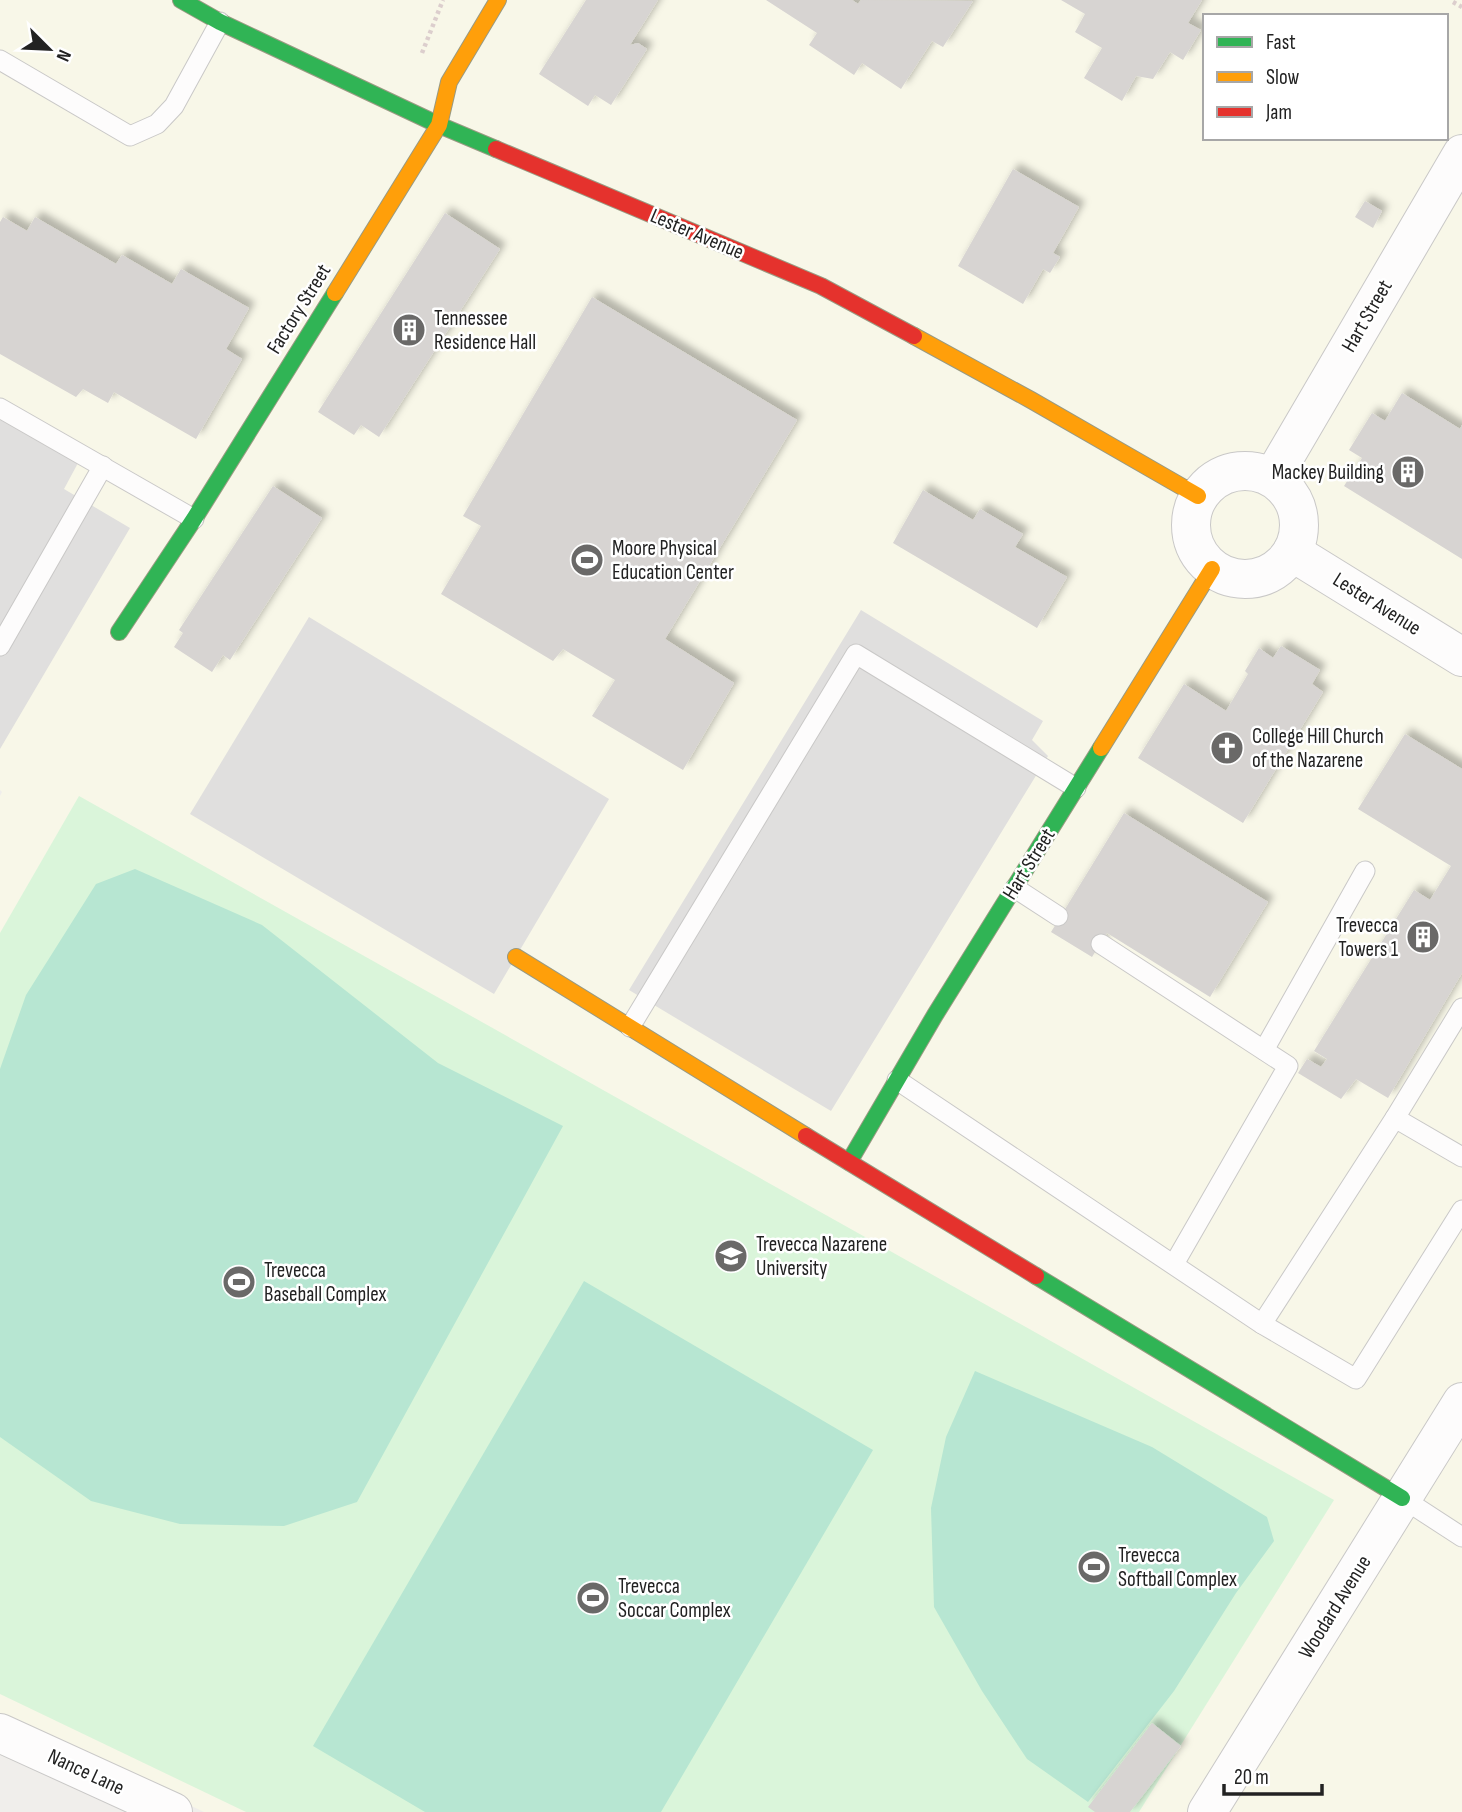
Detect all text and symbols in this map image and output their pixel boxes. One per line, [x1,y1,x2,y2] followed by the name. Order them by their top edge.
[14,14,84,84] north arrow
[1203,14,1448,140] legend
[1266,30,1296,55] text: Fast
[51,46,76,65] text: N
[1266,65,1300,90] text: Slow
[1265,100,1292,125] text: Jam
[647,203,747,265] street label: Lester Avenue
[262,260,336,358] street label: Factory Street
[1336,276,1398,356] street label: Hart Street
[434,306,536,355] place label: Tennessee Residence Hall
[390,311,428,349] building icon: Tennessee Residence Hall
[1389,453,1427,491] building icon: Mackey Building
[1272,460,1384,485] place label: Mackey Building
[612,536,734,585] place label: Moore Physical Education Center
[568,541,606,579] sports icon: Moore Physical Education Center
[1328,567,1426,641] street label: Lester Avenue
[1252,724,1384,773] place label: College Hill Church of the Nazarene
[1208,729,1246,767] church icon: College Hill Church of the Nazarene
[997,824,1061,904] street label: Hart Street
[1336,913,1399,962] place label: Trevecca Towers 1
[1404,918,1442,956] building icon: Trevecca Towers 1
[756,1232,887,1281] place label: Trevecca Nazarene University
[712,1237,750,1275] school or university icon: Trevecca Nazarene University
[264,1258,386,1307] place label: Trevecca Baseball Complex
[220,1263,258,1301] sports icon: Trevecca Baseball Complex
[1118,1543,1237,1592] place label: Trevecca Softball Complex
[1075,1548,1113,1586] sports icon: Trevecca Softball Complex
[1293,1551,1377,1663] street label: Woodard Avenue
[618,1574,731,1623] place label: Trevecca Soccar Complex
[574,1579,612,1617] sports icon: Trevecca Soccar Complex
[44,1744,128,1800] street label: Nance Lane
[1224,1752,1322,1796] scale bar
[1234,1765,1269,1790] text: 20 m

